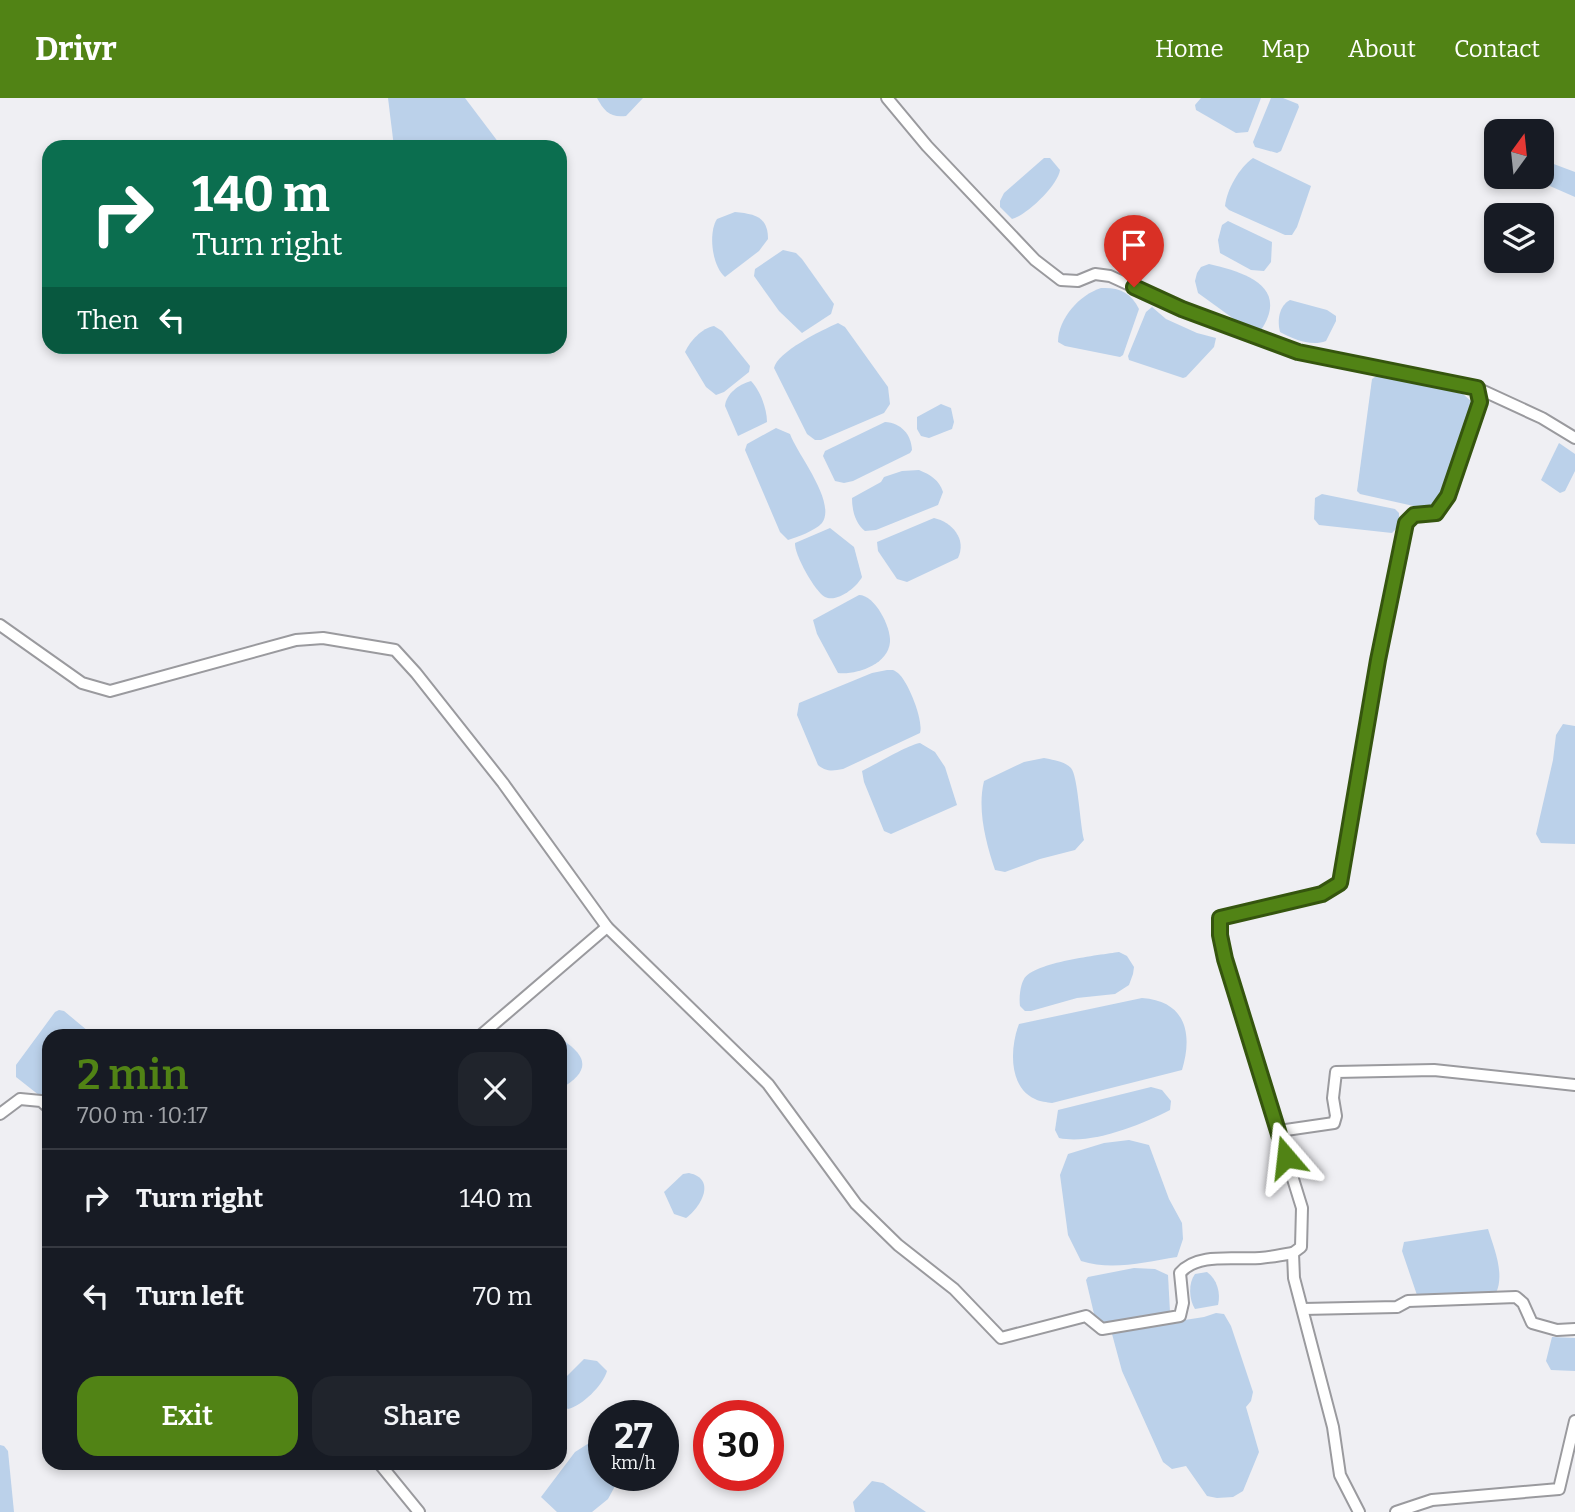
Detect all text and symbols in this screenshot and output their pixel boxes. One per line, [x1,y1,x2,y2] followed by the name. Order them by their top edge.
[35,29,117,69] text: Drivr
[1155,35,1224,63] text: Home
[1262,35,1310,63] text: Map
[1348,35,1416,63] text: About
[1454,35,1540,63] text: Contact
[1484,119,1554,189] north arrow
[1484,119,1554,273] map controls
[192,165,330,224] text: 140 m
[77,168,168,259] icon: right
[1484,203,1554,273] button: layers
[1104,215,1164,287] pin
[192,225,343,263] text: Turn right
[1115,226,1153,264] icon: arrive
[153,301,191,339] icon: left
[77,305,139,336] text: Then
[77,1050,188,1100] text: 2 min
[458,1052,532,1126] button: close
[77,1101,208,1129] text: 700 m · 10:17
[1249,1120,1323,1194] position arrow
[77,1179,115,1217] icon: right
[136,1183,263,1214] text: Turn right
[460,1183,532,1214] text: 140 m
[77,1277,115,1315] icon: left
[136,1281,244,1312] text: Turn left
[473,1281,532,1312] text: 70 m
[77,1376,298,1456] button: Exit
[312,1376,532,1456] button: Share
[693,1400,784,1491] speed limit sign: 30
[614,1415,653,1457] text: 27
[611,1452,656,1474] text: km/h

